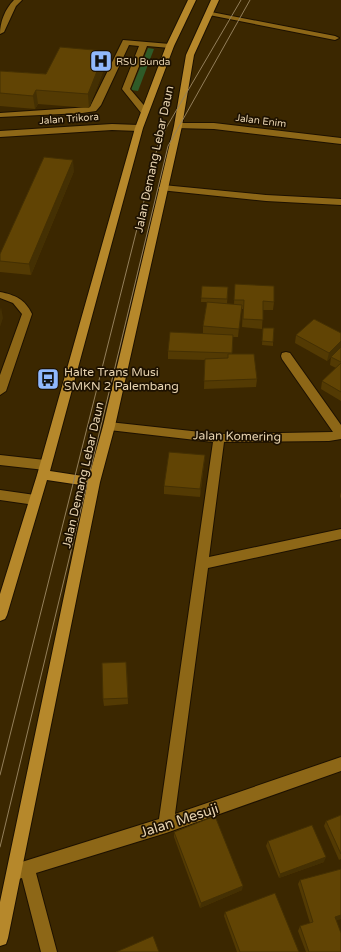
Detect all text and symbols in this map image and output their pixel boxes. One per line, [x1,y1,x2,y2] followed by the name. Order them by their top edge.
[88,48,114,74] hospital icon: RSU Bunda
[116,56,170,68] place label: RSU Bunda
[132,84,176,234] street label: Jalan Demang Lebar Daun
[39,111,99,127] street label: Jalan Trikora
[235,112,287,130] street label: Jalan Enim
[64,365,179,393] place label: Halte Trans Musi SMKN 2 Palembang
[35,366,61,392] bus stop icon: Halte Trans Musi SMKN 2 Palembang
[59,400,107,550] street label: Jalan Demang Lebar Daun
[193,428,281,444] street label: Jalan Komering
[138,800,221,841] street label: Jalan Mesuji

